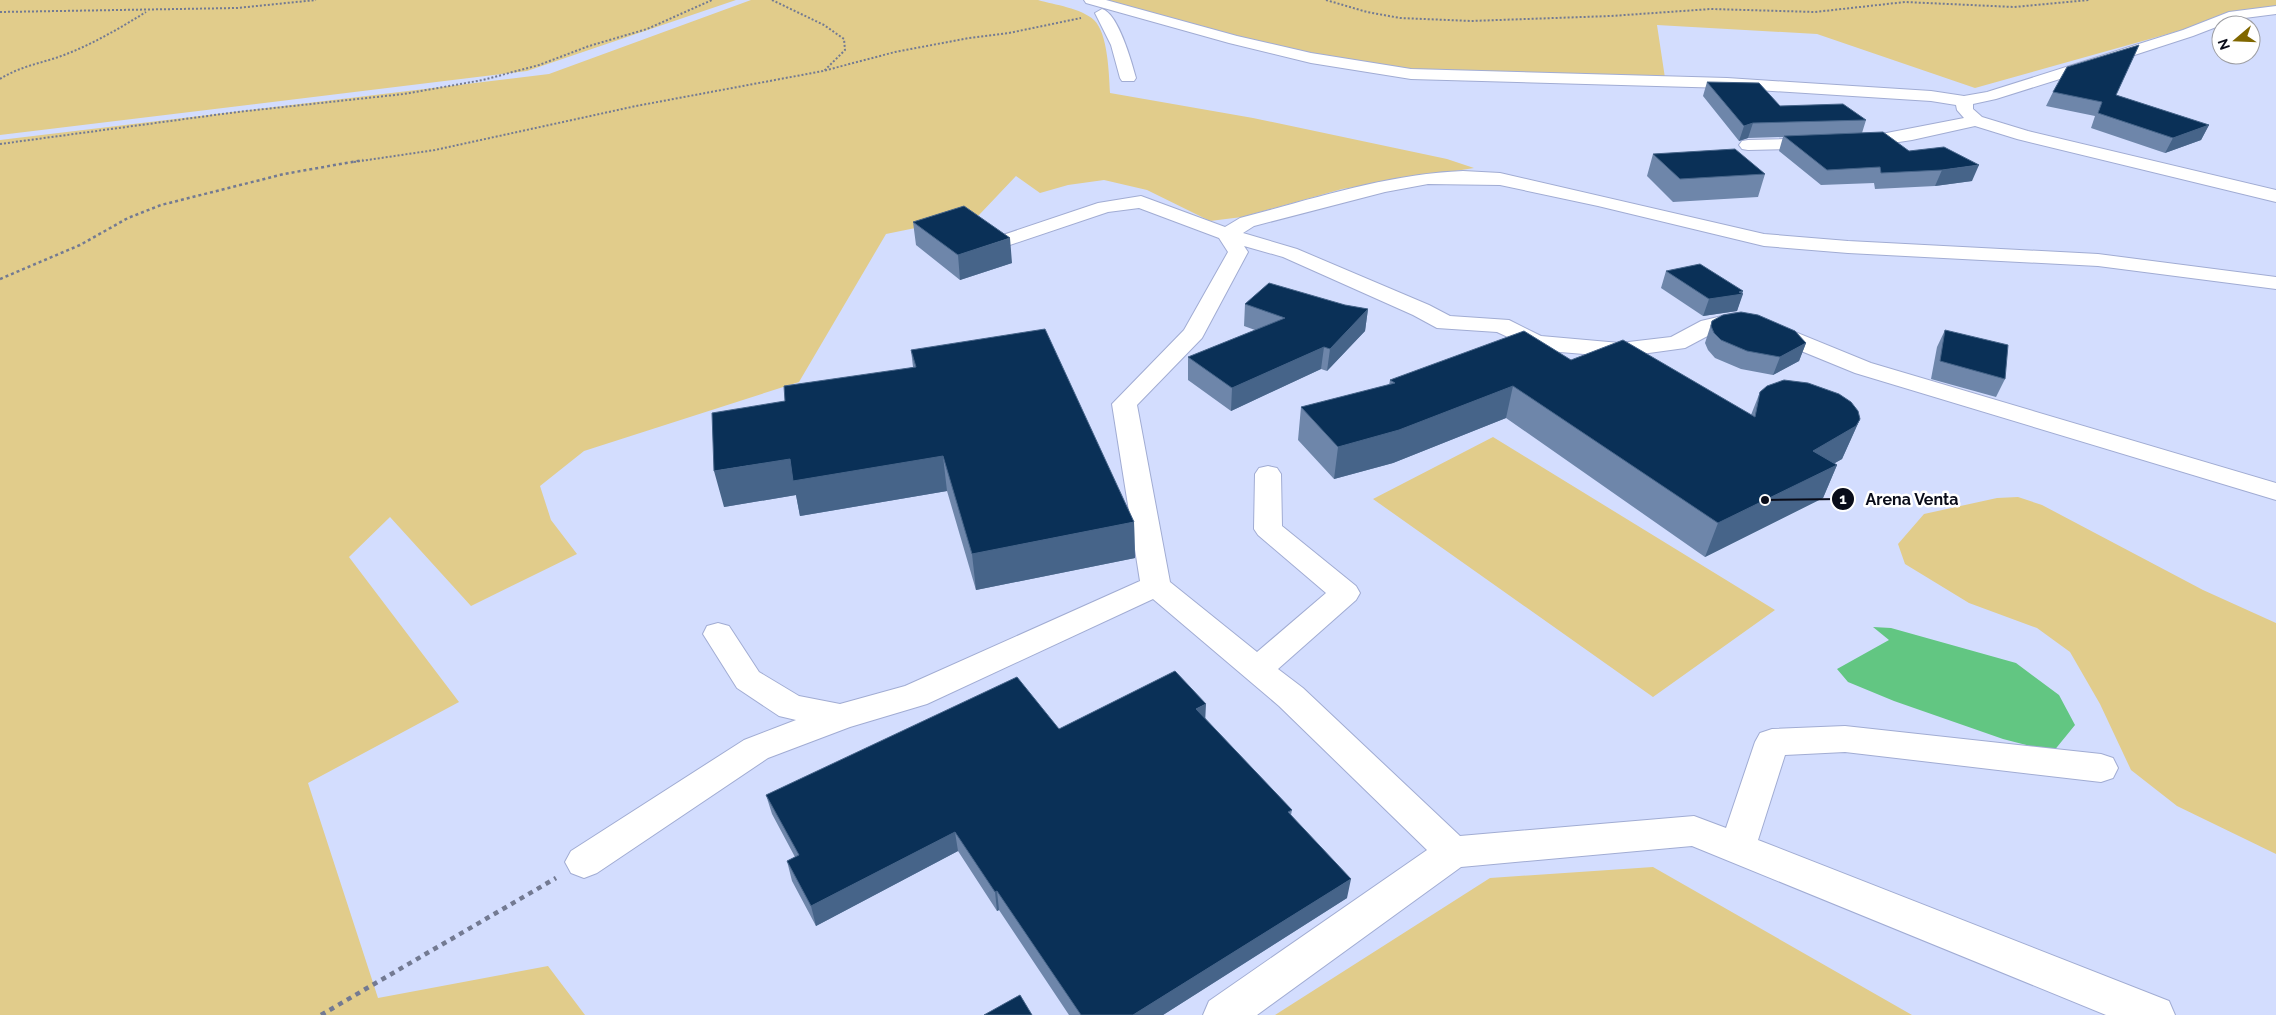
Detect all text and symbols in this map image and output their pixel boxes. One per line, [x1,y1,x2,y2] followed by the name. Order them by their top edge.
[2211,15,2261,65] north arrow
[2214,37,2233,52] text: N
[1831,484,1969,515] callout: Arena Venta
[1839,490,1847,508] text: 1
[1866,490,1958,509] text: Arena Venta

